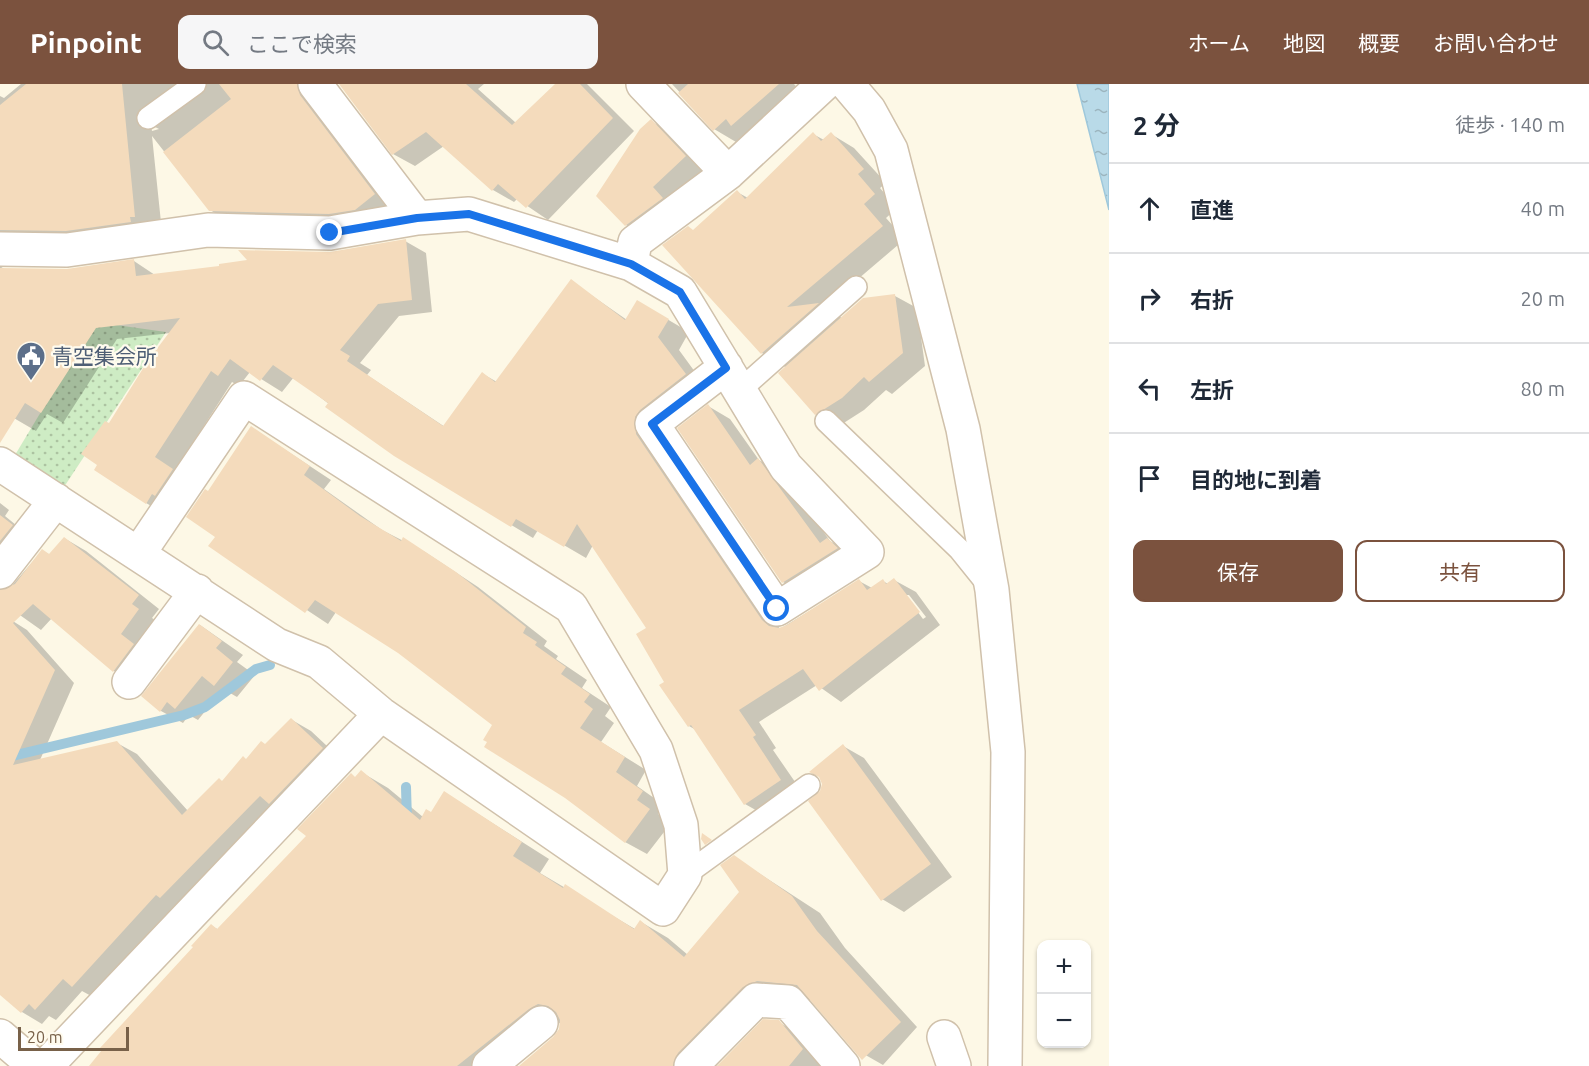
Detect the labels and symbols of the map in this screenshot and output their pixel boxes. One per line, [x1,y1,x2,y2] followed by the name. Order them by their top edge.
[316,219,342,245] route end
[15,340,47,382] public building icon: 青空集会所
[52,344,157,368] place label: 青空集会所
[763,595,789,621] route start
[18,1024,129,1052] scale bar

